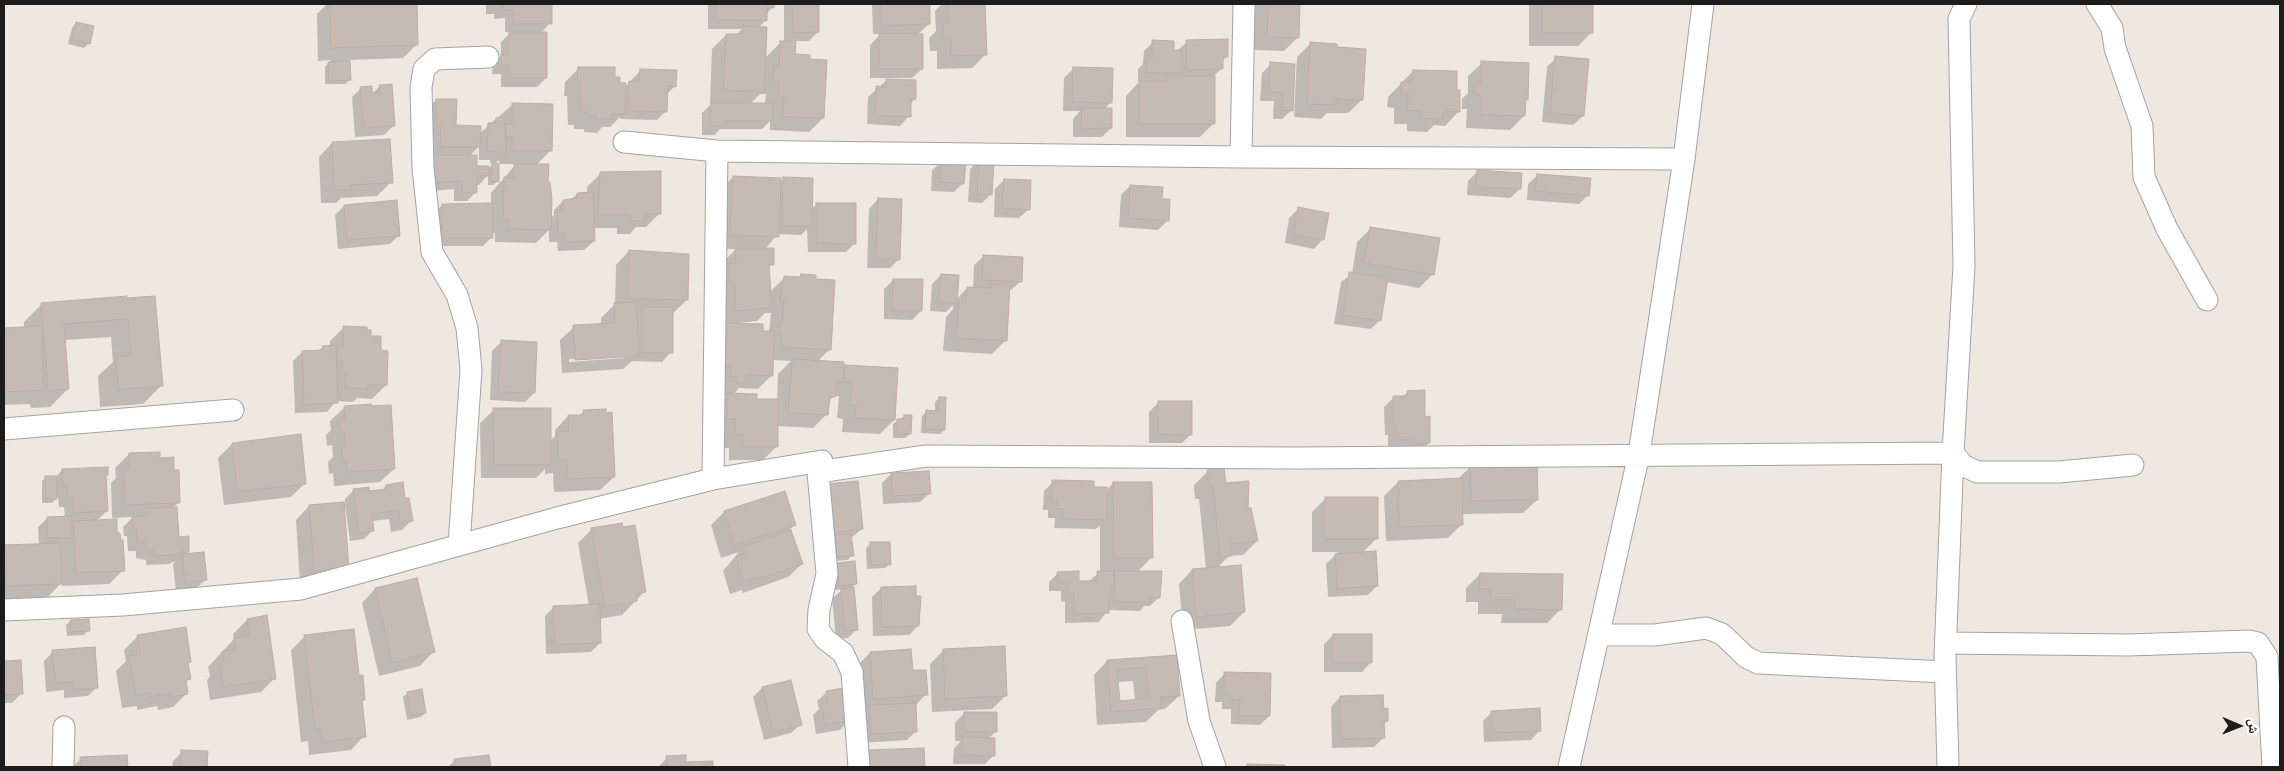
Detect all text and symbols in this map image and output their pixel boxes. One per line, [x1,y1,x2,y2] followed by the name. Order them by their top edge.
[2214,701,2264,751] north arrow
[2244,719,2265,734] text: ش

